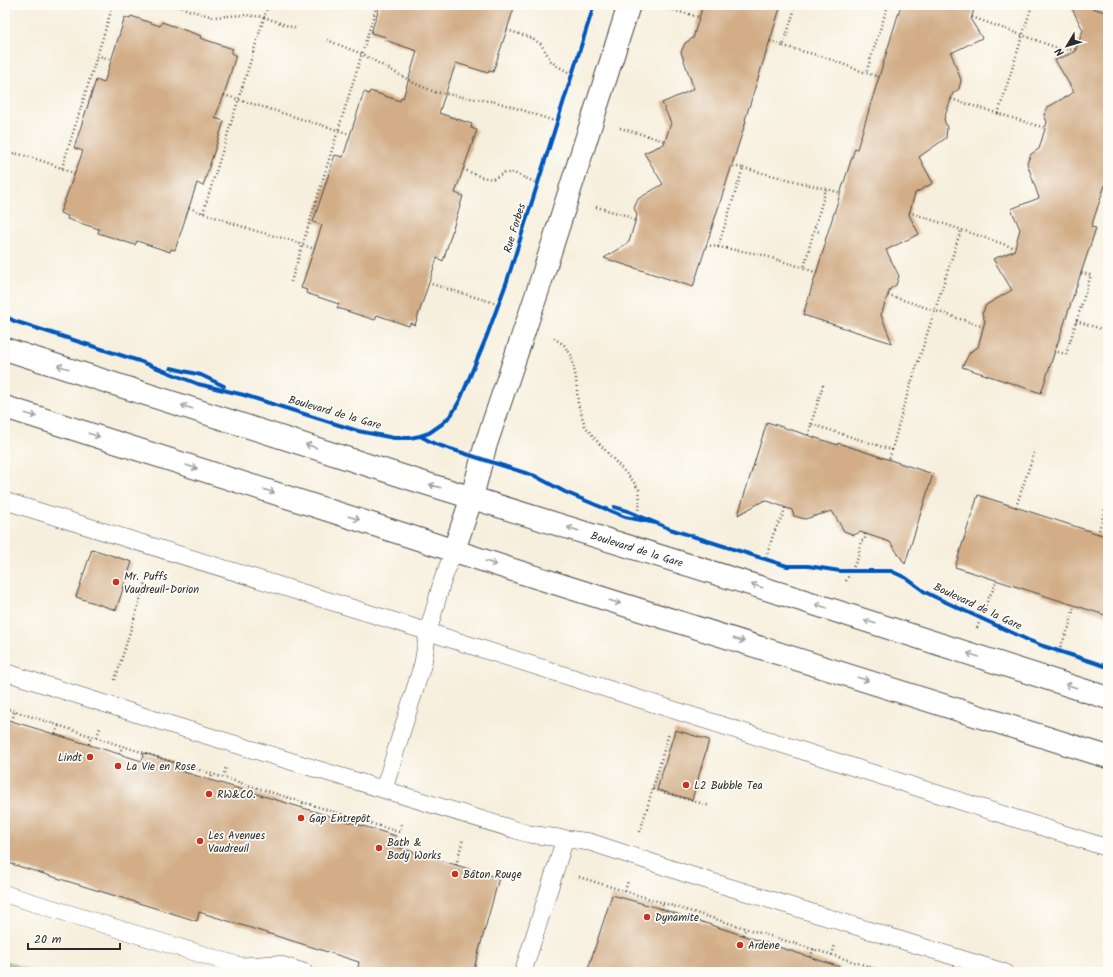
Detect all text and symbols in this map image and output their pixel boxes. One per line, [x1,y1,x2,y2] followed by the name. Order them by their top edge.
[1047,26,1087,66] north arrow
[1051,43,1069,60] text: N
[499,201,531,255] street label: Rue Forbes
[57,363,69,371] one-way arrow
[286,391,383,435] street label: Boulevard de la Gare
[181,403,194,410] one-way arrow
[24,412,36,420] one-way arrow
[87,432,100,439] one-way arrow
[305,442,318,449] one-way arrow
[186,463,198,471] one-way arrow
[428,482,441,489] one-way arrow
[262,488,275,495] one-way arrow
[348,515,360,523] one-way arrow
[567,525,580,532] one-way arrow
[588,527,685,573] street label: Boulevard de la Gare
[485,559,497,567] one-way arrow
[124,568,199,599] place label: Mr. Puffs Vaudreuil-Dorion
[111,577,121,587] marker: Mr. Puffs Vaudreuil-Dorion
[930,578,1025,635] street label: Boulevard de la Gare
[751,582,764,589] one-way arrow
[608,599,621,606] one-way arrow
[814,602,827,609] one-way arrow
[864,618,877,625] one-way arrow
[733,637,746,644] one-way arrow
[966,651,979,658] one-way arrow
[857,676,870,683] one-way arrow
[1065,682,1077,690] one-way arrow
[58,749,83,767] place label: Lindt
[85,752,95,762] marker: Lindt
[126,758,196,776] place label: La Vie en Rose
[113,761,123,771] marker: La Vie en Rose
[694,777,763,795] place label: L2 Bubble Tea
[681,780,691,790] marker: L2 Bubble Tea
[217,786,256,804] place label: RW&CO.
[204,789,214,799] marker: RW&CO.
[309,810,371,828] place label: Gap Entrepôt
[296,813,306,823] marker: Gap Entrepôt
[208,827,265,858] place label: Les Avenues Vaudreuil
[387,834,441,865] place label: Bath & Body Works
[195,836,205,846] marker: Les Avenues Vaudreuil
[374,843,384,853] marker: Bath & Body Works
[463,866,522,884] place label: Bâton Rouge
[450,869,460,879] marker: Bâton Rouge
[655,909,699,927] place label: Dynamite
[642,912,652,922] marker: Dynamite
[28,925,120,951] scale bar
[34,930,62,949] text: 20 m
[748,937,780,955] place label: Ardene
[735,940,745,950] marker: Ardene

